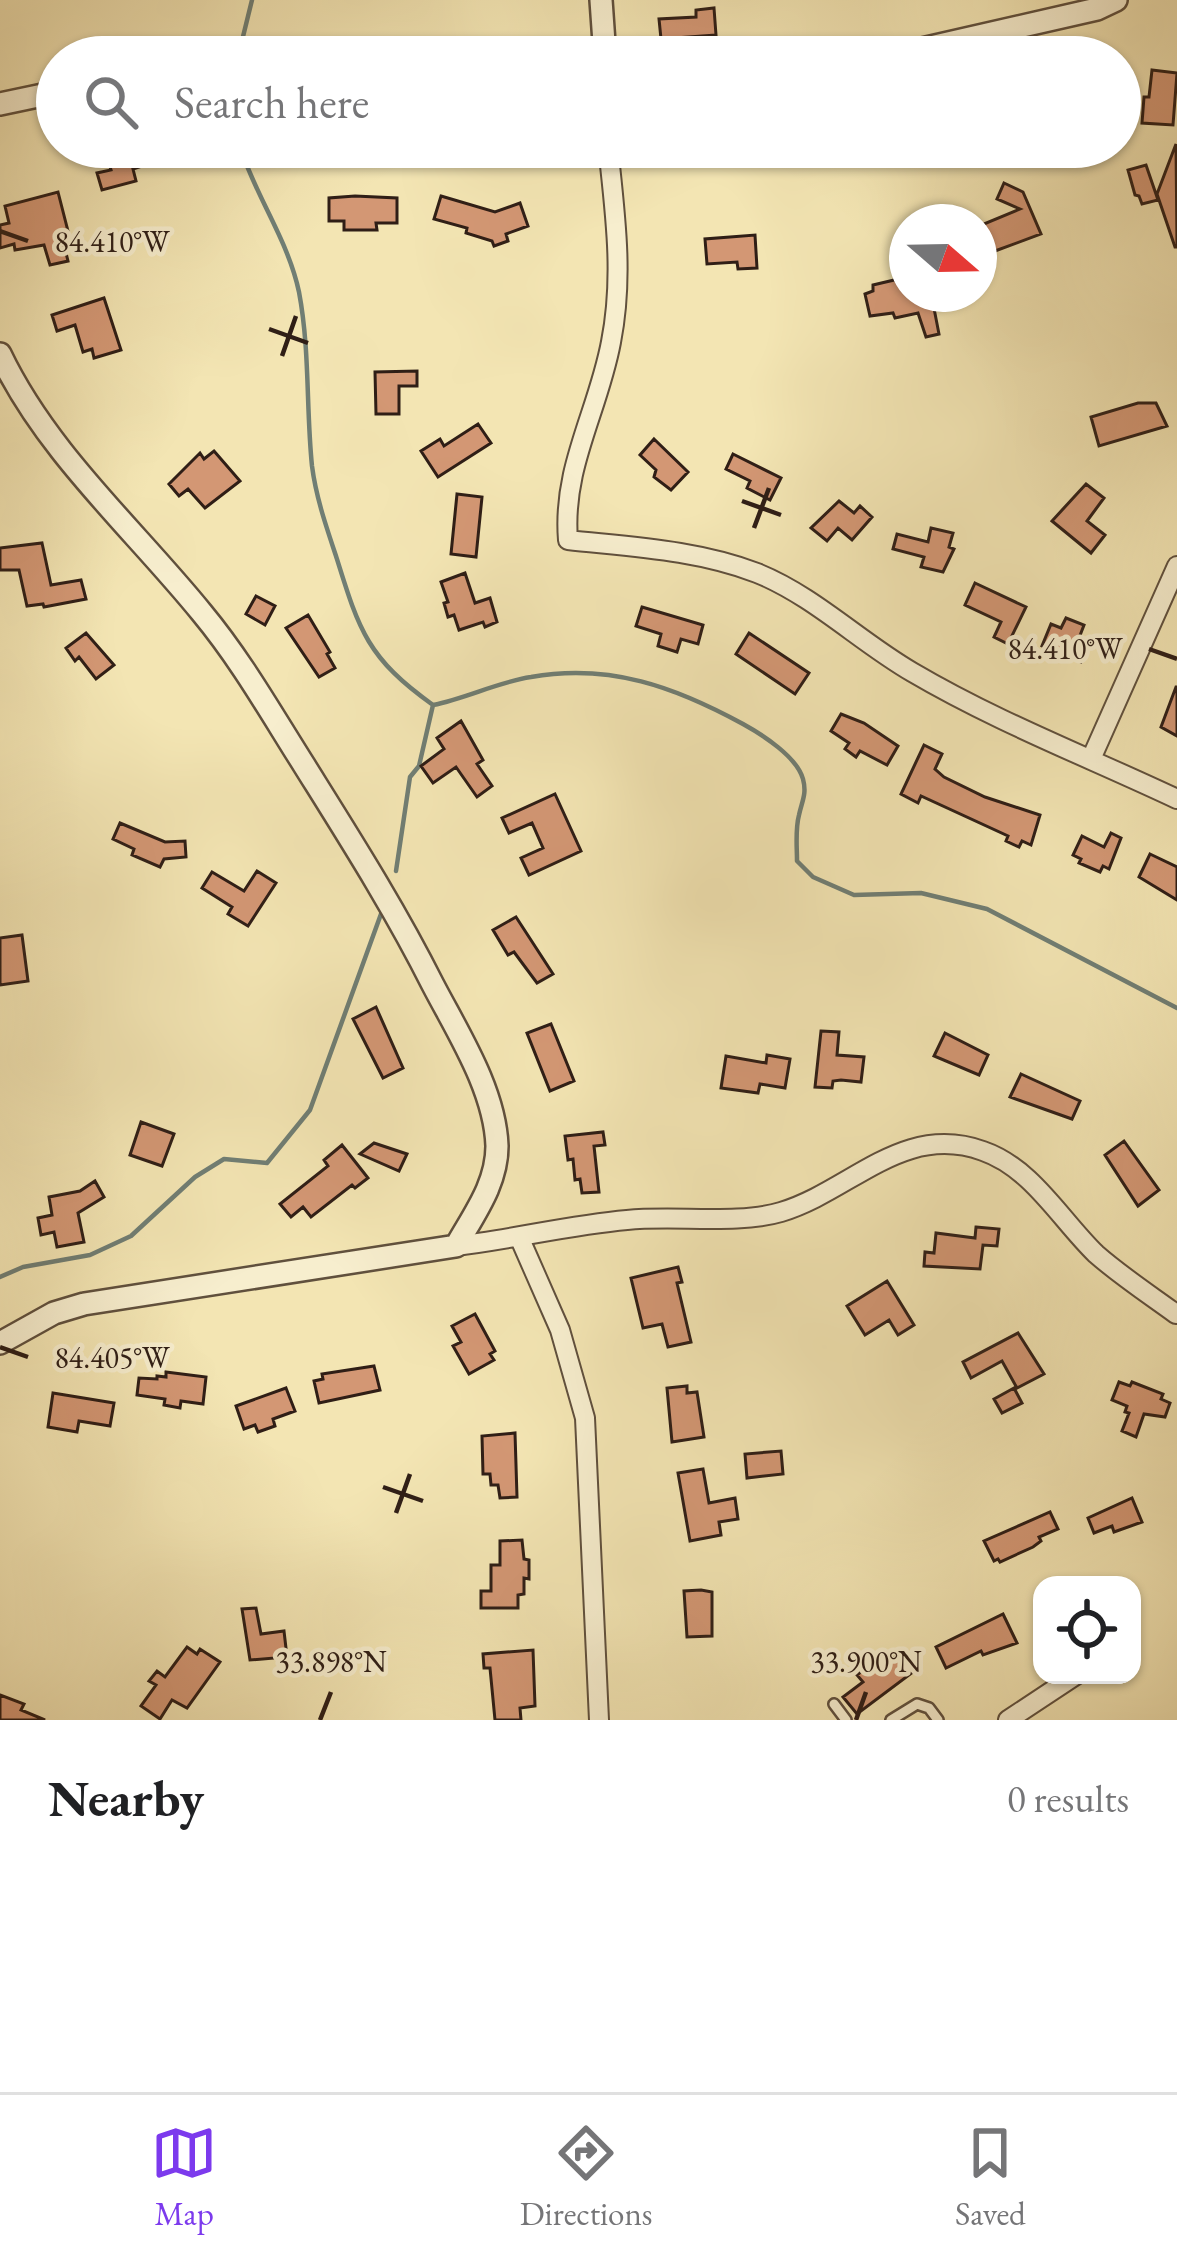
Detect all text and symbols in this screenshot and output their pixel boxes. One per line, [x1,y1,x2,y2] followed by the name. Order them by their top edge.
[36,36,1141,168] search box
[78,69,144,135] icon: search
[174,73,369,131] text: Search here
[889,204,997,312] north arrow
[54,222,170,261] text: 84.410°W
[1007,629,1123,668] text: 84.410°W
[54,1338,170,1377] text: 84.405°W
[1033,1576,1141,1684] map controls
[1033,1576,1141,1684] button: locate
[275,1642,387,1681] text: 33.898°N
[810,1642,922,1681] text: 33.900°N
[48,1765,204,1831] text: Nearby
[1007,1773,1129,1824] text: 0 results
[151,2120,217,2235] tab: Map
[520,2120,653,2235] tab: Directions
[955,2120,1026,2235] tab: Saved

